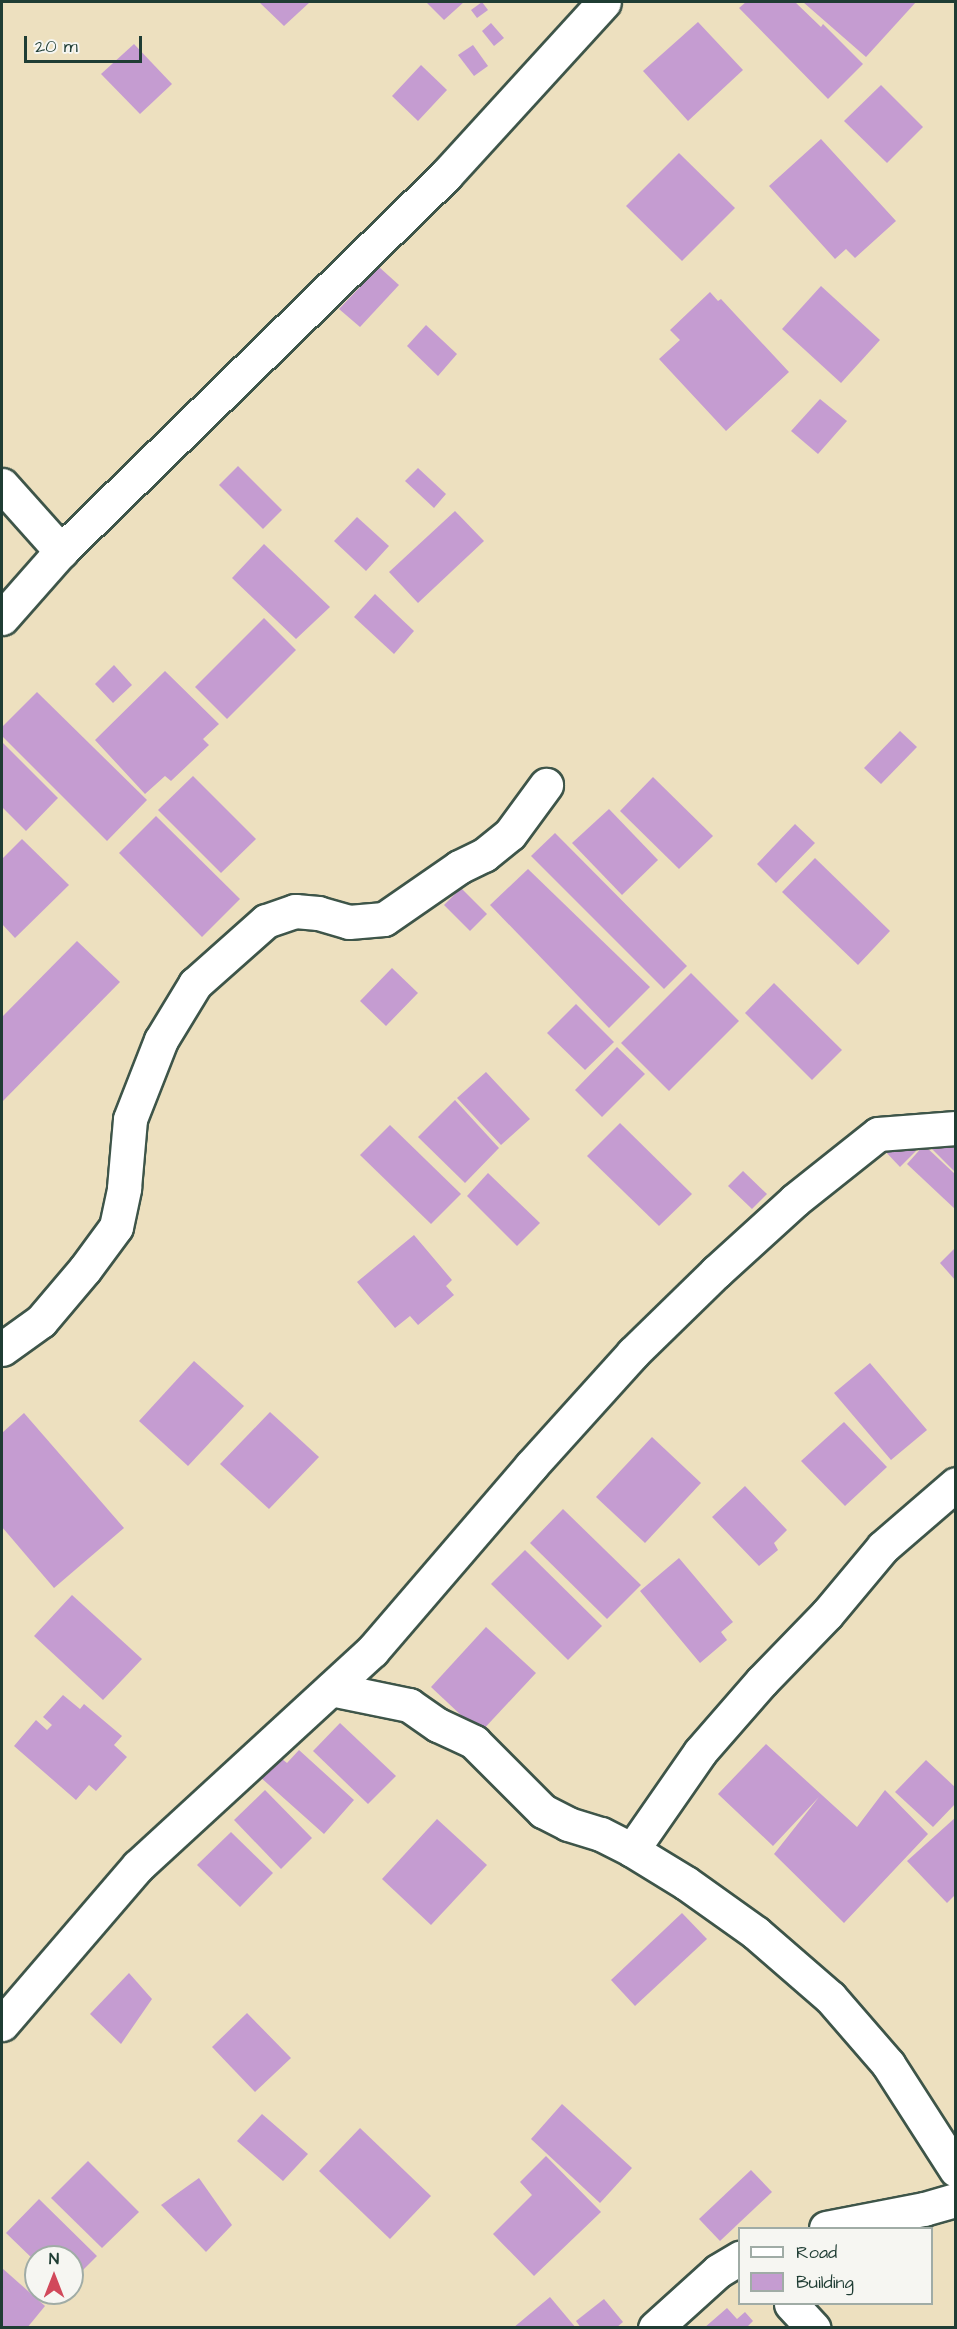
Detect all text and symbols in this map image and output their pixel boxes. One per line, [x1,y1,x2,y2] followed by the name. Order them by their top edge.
[27,24,146,62] scale bar
[35,34,78,59] text: 20 m
[738,2227,933,2305] legend
[796,2240,837,2265] text: Road
[24,2245,84,2305] north arrow
[49,2248,59,2270] text: N
[796,2270,854,2295] text: Building

